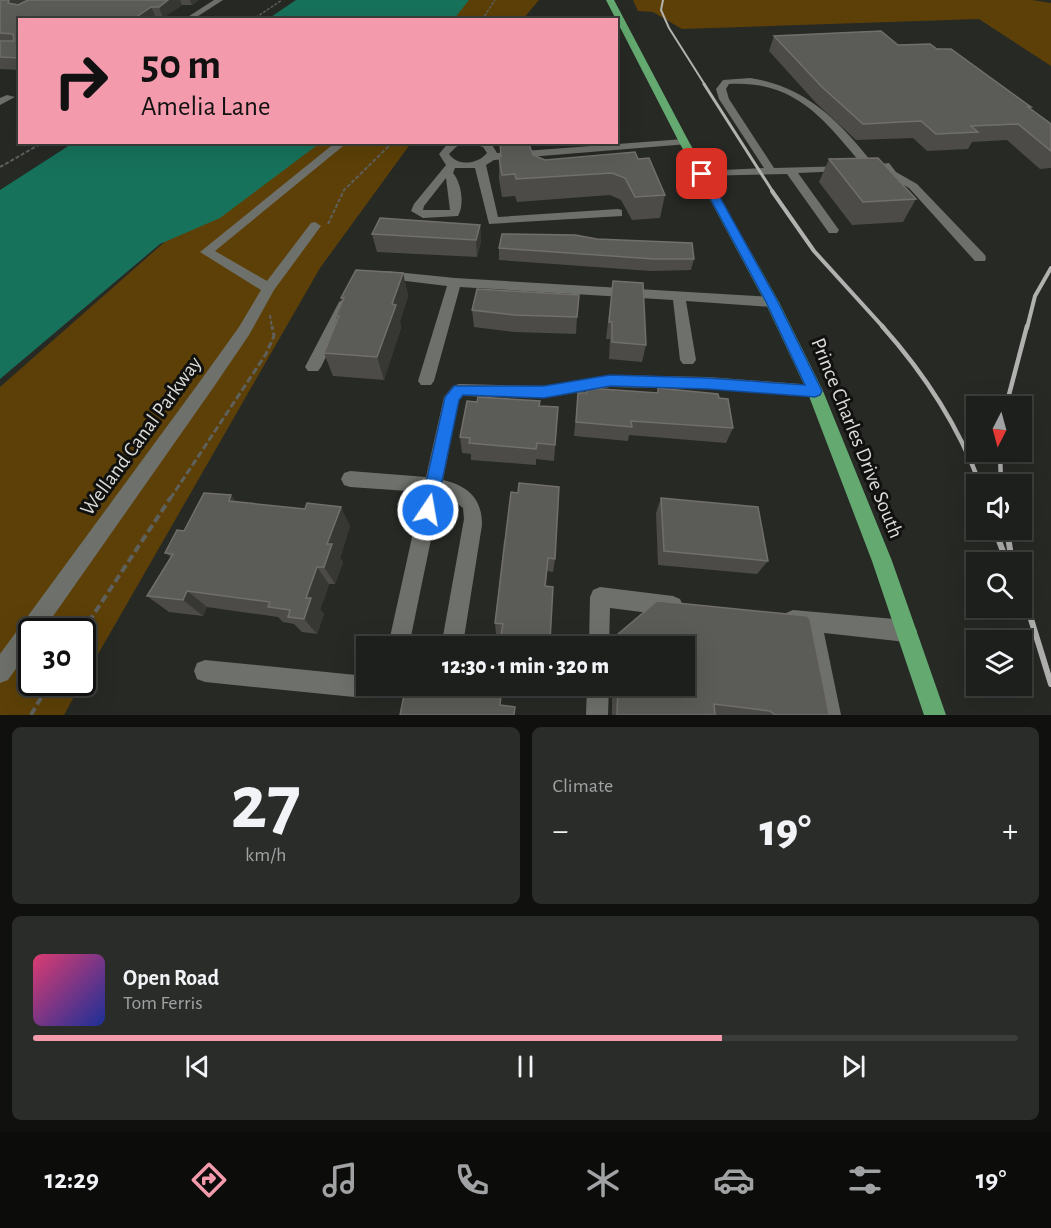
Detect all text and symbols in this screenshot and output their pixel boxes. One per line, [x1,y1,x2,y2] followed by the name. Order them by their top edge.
[42,42,120,120] icon: right
[141,44,221,86] text: 50 m
[141,93,270,120] text: Amelia Lane
[676,148,727,199] pin
[685,157,718,190] icon: arrive
[807,335,907,541] street label: Prince Charles Drive South
[76,353,206,519] street label: Welland Canal Parkway
[966,396,1032,462] north arrow
[966,396,1032,696] map controls
[966,474,1032,540] button: sound
[396,478,460,542] position arrow
[966,552,1032,618] button: search
[18,618,96,696] speed limit sign: 30
[966,630,1032,696] button: layers
[442,655,609,677] text: 12:30 · 1 min · 320 m
[231,765,301,843] text: 27
[553,776,613,796] text: Climate
[759,809,811,854] text: 19°
[553,815,568,848] text: −
[1002,815,1018,848] text: +
[245,845,286,865] text: km/h
[123,967,219,989] text: Open Road
[123,993,203,1013] text: Tom Ferris
[181,1050,214,1083] icon: previous
[509,1050,542,1083] icon: pause
[837,1050,870,1083] icon: next
[188,1159,230,1201] icon: directions
[319,1159,361,1201] icon: music
[451,1159,493,1201] icon: phone
[582,1159,624,1201] icon: climate
[713,1159,755,1201] icon: car
[844,1159,886,1201] icon: filters
[45,1166,99,1193] text: 12:29
[976,1166,1006,1193] text: 19°

